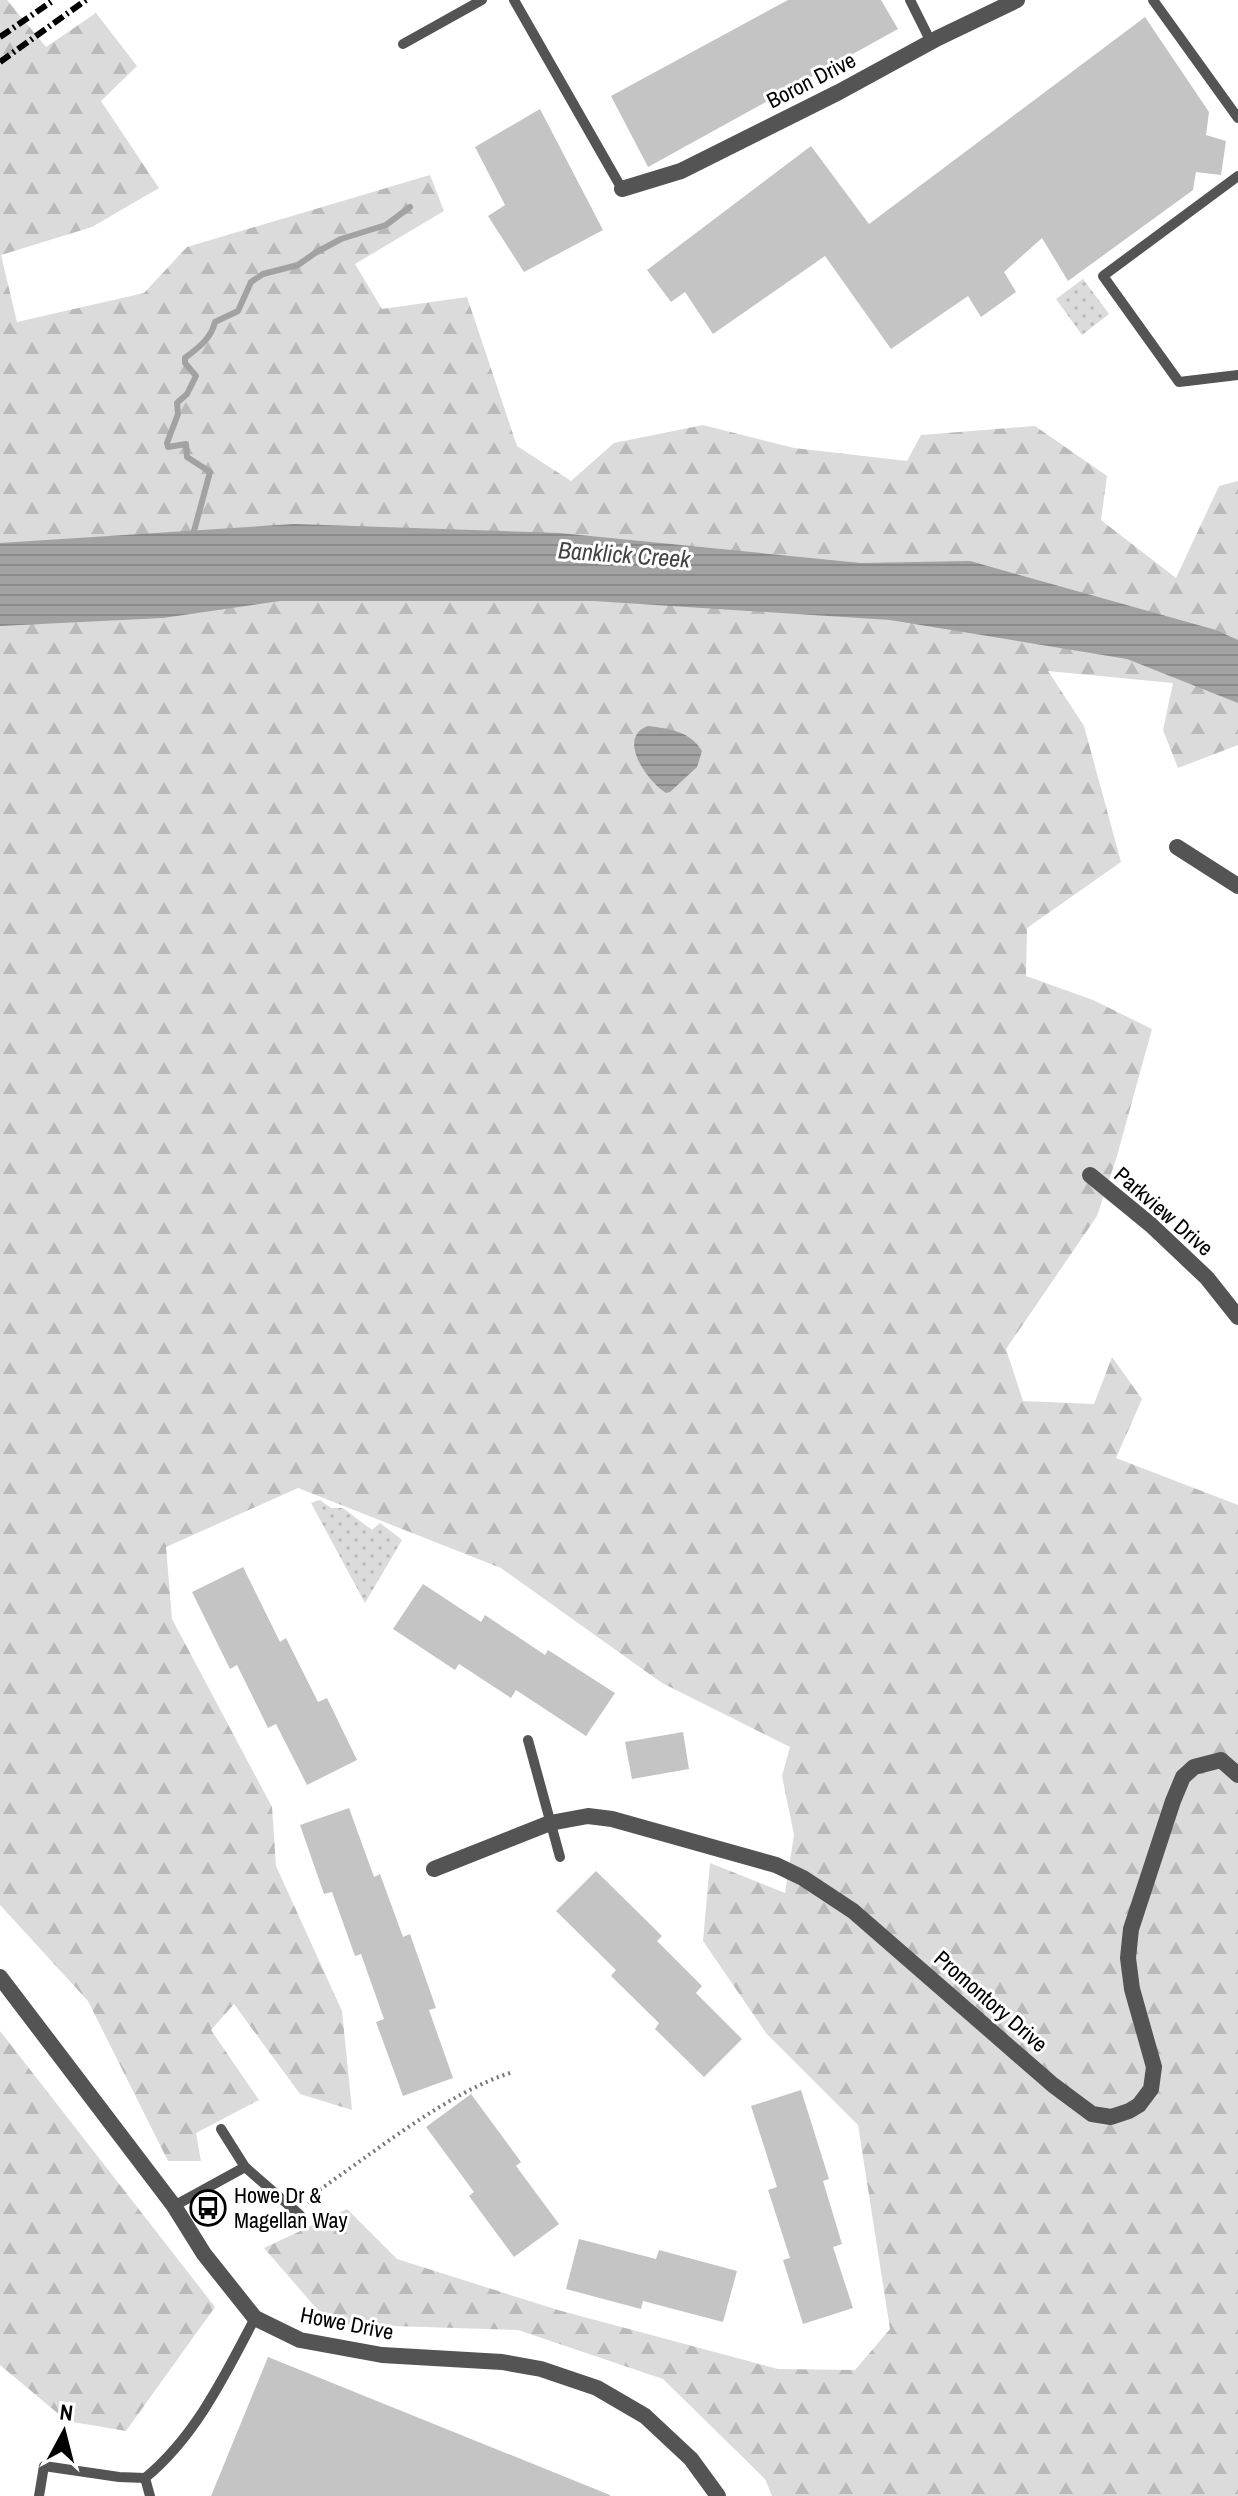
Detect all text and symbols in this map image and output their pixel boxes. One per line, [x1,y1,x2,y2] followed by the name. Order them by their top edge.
[761,45,861,115] street label: Boron Drive
[557,533,692,575] water label: Banklick Creek
[1108,1160,1220,1262] street label: Parkview Drive
[928,1943,1054,2059] street label: Promontory Drive
[234,2180,348,2235] place label: Howe Dr & Magellan Way
[189,2189,227,2227] bus stop icon: Howe Dr & Magellan Way
[298,2299,396,2347] street label: Howe Drive
[24,2392,104,2472] north arrow
[58,2396,75,2428] text: N

